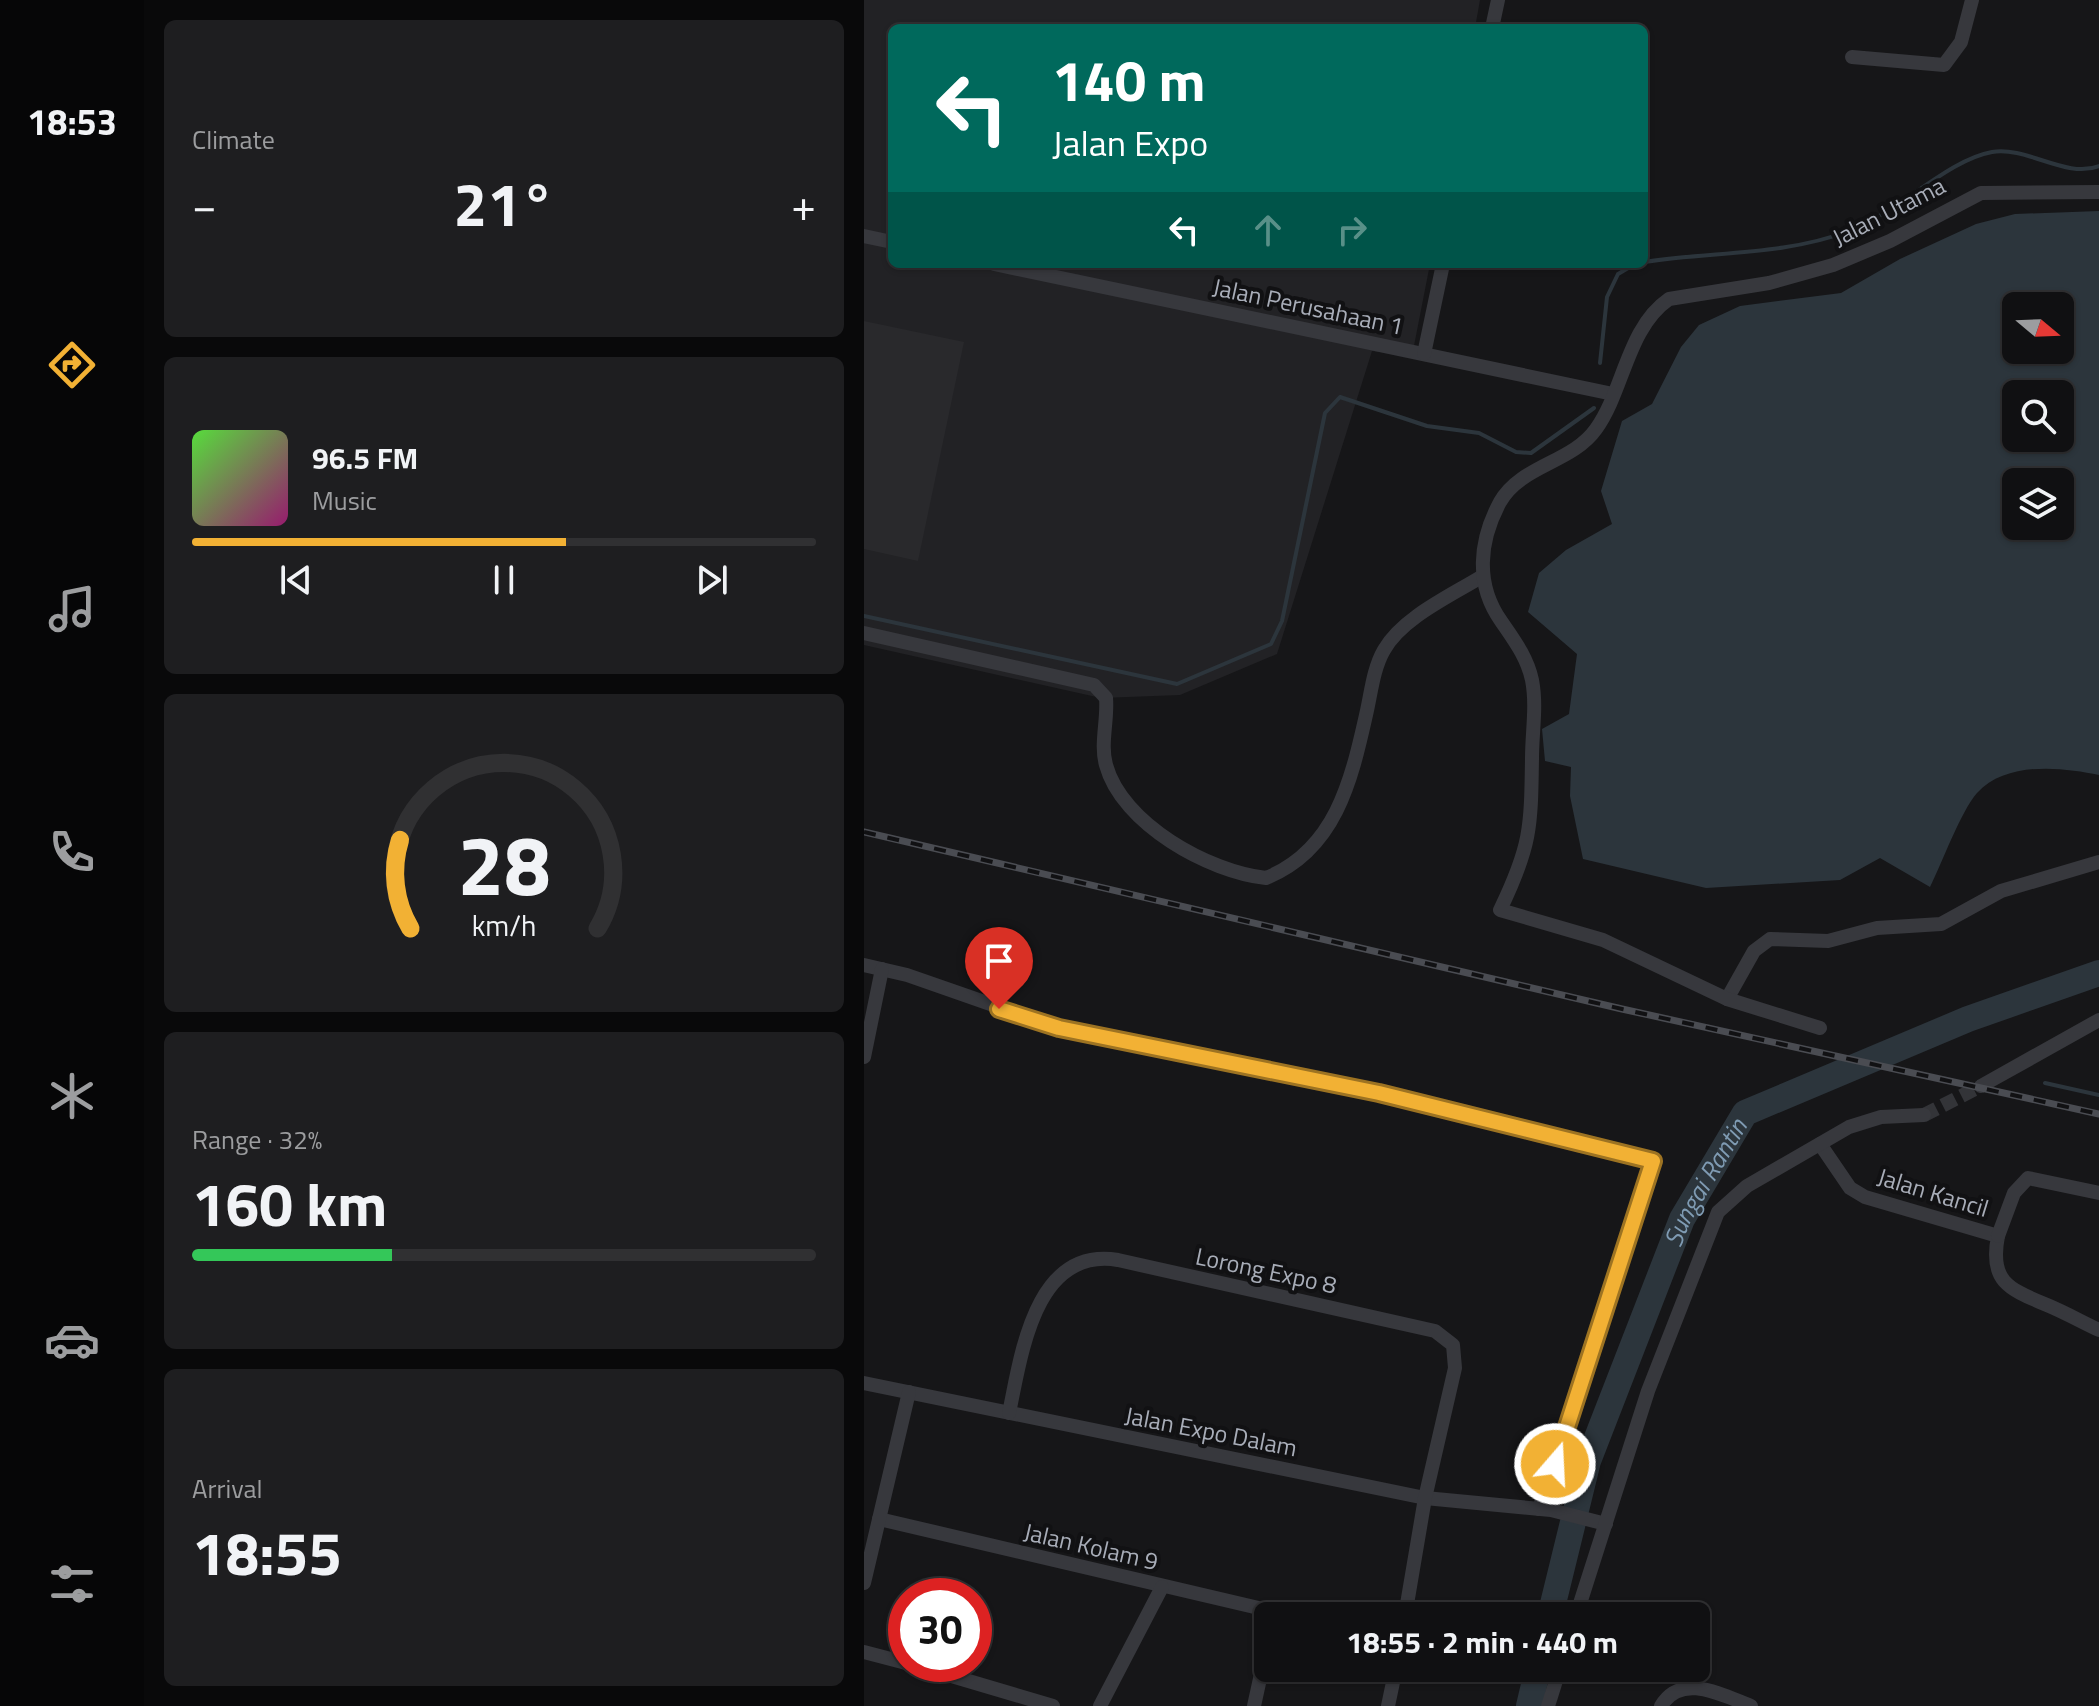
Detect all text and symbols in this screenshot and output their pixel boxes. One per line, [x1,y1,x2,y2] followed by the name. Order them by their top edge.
[1052,38,1205,123] text: 140 m
[920,56,1024,160] icon: left
[27,94,117,149] text: 18:53
[1052,115,1208,170] text: Jalan Expo
[192,120,275,159] text: Climate
[454,158,554,249] text: 21°
[1826,167,1951,255] street label: Jalan Utama
[192,171,217,238] text: −
[791,171,816,238] text: +
[1162,208,1206,252] icon: left
[1246,208,1290,252] icon: ahead
[1330,208,1374,252] icon: right
[1210,268,1407,344] street label: Jalan Perusahaan 1
[2002,292,2074,364] north arrow
[2002,292,2074,540] map controls
[44,337,100,393] icon: directions
[2002,380,2074,452] button: search
[312,435,418,481] text: 96.5 FM
[2002,468,2074,540] button: layers
[312,481,377,520] text: Music
[274,558,318,602] icon: previous
[482,558,526,602] icon: pause
[690,558,734,602] icon: next
[44,581,100,637] icon: music
[457,801,551,927] text: 28
[44,824,100,880] icon: phone
[472,904,536,947] text: km/h
[965,927,1033,1009] pin
[977,939,1021,983] icon: arrive
[44,1068,100,1124] icon: climate
[1653,1110,1757,1252] water label: Sungai Rantin
[192,1120,322,1159] text: Range · 32%
[192,1158,387,1249] text: 160 km
[1873,1158,1993,1226] street label: Jalan Kancil
[1192,1238,1340,1303] street label: Lorong Expo 8
[44,1312,100,1368] icon: car
[1122,1397,1300,1465] street label: Jalan Expo Dalam
[1513,1422,1597,1506] position arrow
[192,1469,263,1508] text: Arrival
[192,1507,342,1598] text: 18:55
[1020,1513,1162,1579] street label: Jalan Kolam 9
[44,1556,100,1612] icon: filters
[888,1578,992,1682] speed limit sign: 30
[1346,1619,1618,1665] text: 18:55 · 2 min · 440 m

